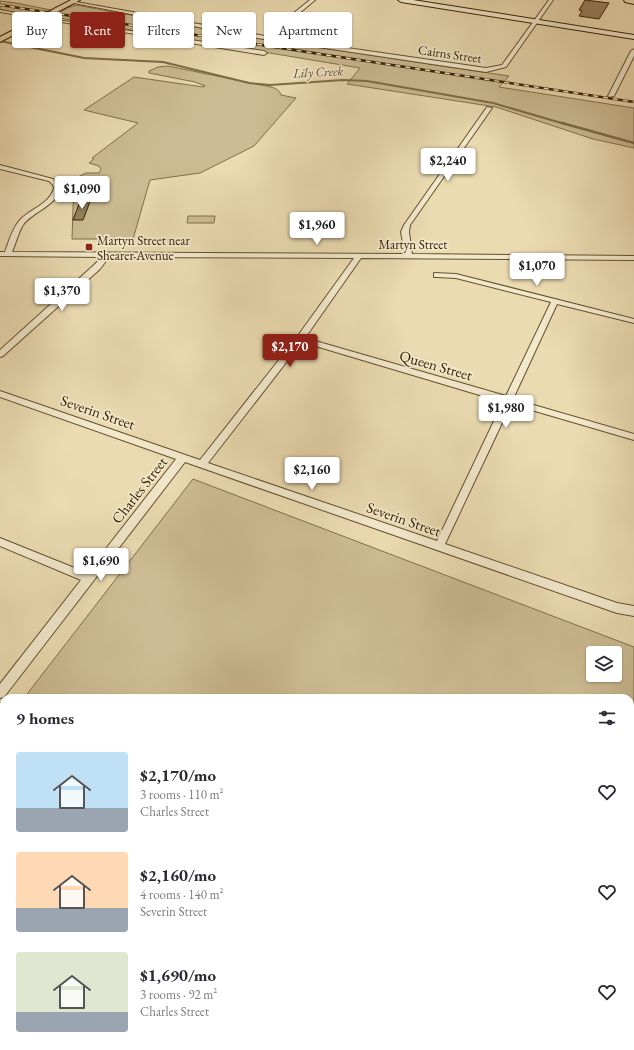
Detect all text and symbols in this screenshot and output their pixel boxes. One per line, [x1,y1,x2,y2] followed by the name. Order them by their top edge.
[12,12,62,48] chip: Buy
[70,12,125,48] chip: Rent
[133,12,194,48] chip: Filters
[202,12,256,48] chip: New
[264,12,352,48] chip: Apartment
[417,41,483,67] street label: Cairns Street
[291,62,344,82] water label: Lily Creek
[415,148,481,182] pin: $2,240
[430,152,466,169] text: $2,240
[49,176,115,210] pin: $1,090
[64,180,100,197] text: $1,090
[284,212,350,246] pin: $1,960
[299,216,335,233] text: $1,960
[97,232,191,264] place label: Martyn Street near Shearer Avenue
[379,236,447,253] street label: Martyn Street
[84,242,94,252] marker: Martyn Street near Shearer Avenue
[504,253,570,287] pin: $1,070
[519,257,555,274] text: $1,070
[29,278,95,312] pin: $1,370
[44,282,80,299] text: $1,370
[257,334,323,368] pin: $2,170
[272,338,308,355] text: $2,170
[397,346,475,385] street label: Queen Street
[58,390,138,434] street label: Severin Street
[473,395,539,429] pin: $1,980
[488,399,524,416] text: $1,980
[107,453,171,527] street label: Charles Street
[279,457,345,491] pin: $2,160
[294,461,330,478] text: $2,160
[364,497,444,541] street label: Severin Street
[68,548,134,582] pin: $1,690
[83,552,119,569] text: $1,690
[586,646,622,682] map controls
[586,646,622,682] button: layers
[16,707,74,729] text: 9 homes
[596,707,618,729] icon: filters
[140,764,216,786] text: $2,170/mo
[48,768,96,816] icon: home
[596,781,618,803] icon: heart
[140,786,224,803] text: 3 rooms · 110 m²
[140,803,209,820] text: Charles Street
[140,864,216,886] text: $2,160/mo
[48,868,96,916] icon: home
[596,881,618,903] icon: heart
[140,886,224,903] text: 4 rooms · 140 m²
[140,903,207,920] text: Severin Street
[140,964,216,986] text: $1,690/mo
[48,968,96,1016] icon: home
[596,981,618,1003] icon: heart
[140,986,217,1003] text: 3 rooms · 92 m²
[140,1003,209,1020] text: Charles Street

